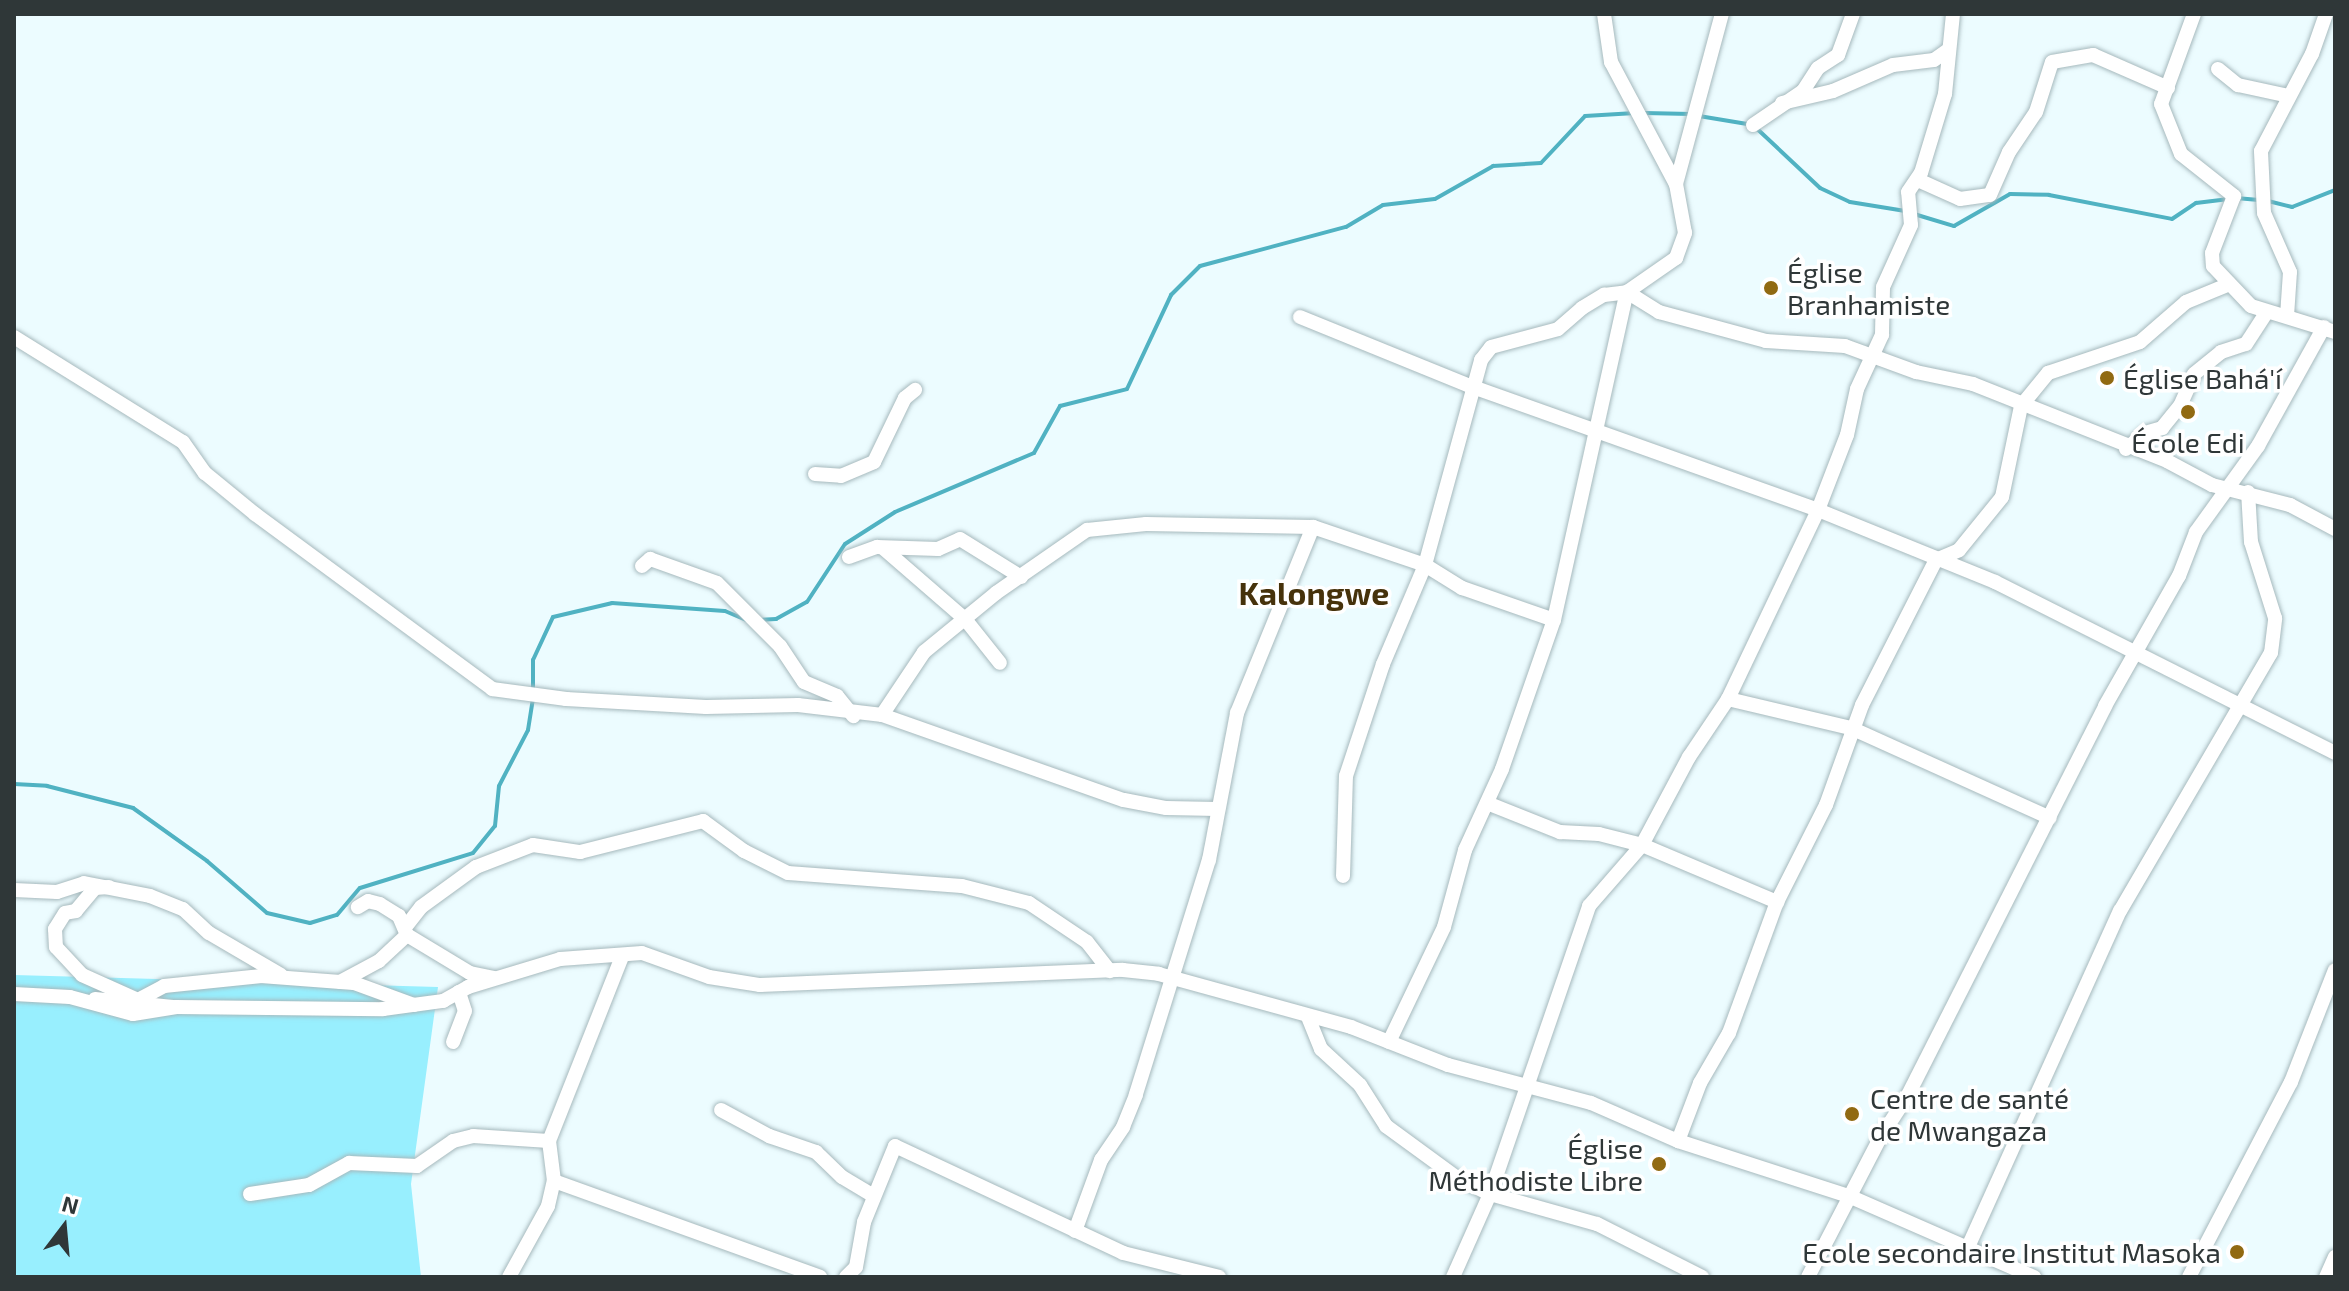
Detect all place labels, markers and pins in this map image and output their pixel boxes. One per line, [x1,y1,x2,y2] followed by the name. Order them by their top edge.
[1787,255,1950,321] place label: Église Branhamiste
[1762,279,1780,297] marker: Église Branhamiste
[2123,361,2282,395] place label: Église Bahá'í
[2098,369,2116,387] marker: Église Bahá'í
[2179,403,2197,421] marker: École Edi
[2131,425,2245,459] place label: École Edi
[1870,1081,2069,1147] place label: Centre de santé de Mwangaza
[1841,1103,1863,1125] marker: Centre de santé de Mwangaza
[1428,1131,1643,1197] place label: Église Méthodiste Libre
[1650,1155,1668,1173] marker: Église Méthodiste Libre
[1802,1235,2221,1269] place label: Ecole secondaire Institut Masoka
[2228,1243,2246,1261] marker: Ecole secondaire Institut Masoka

